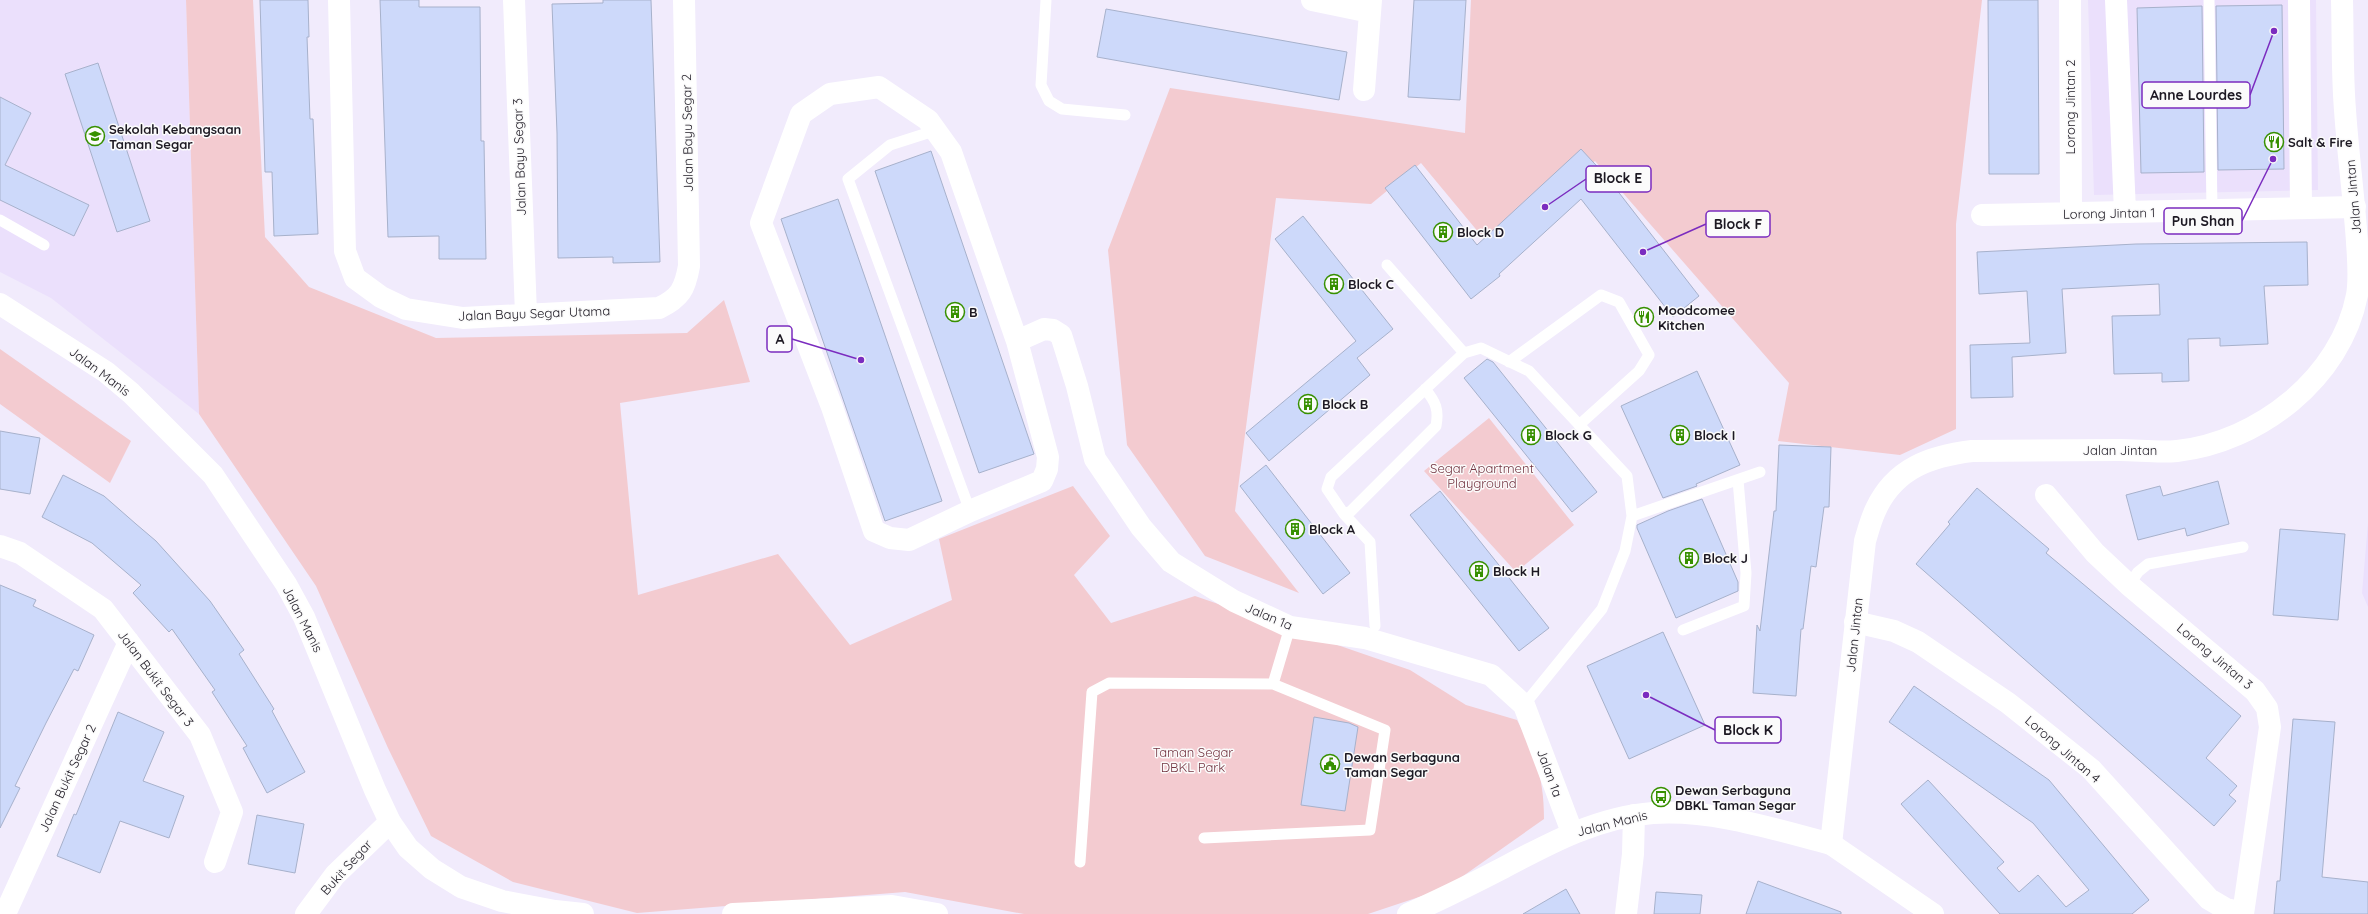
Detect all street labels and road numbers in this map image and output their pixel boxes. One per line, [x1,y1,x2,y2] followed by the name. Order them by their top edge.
[2062,60,2078,154] street label: Lorong Jintan 2
[678,74,696,192] street label: Jalan Bayu Segar 2
[509,98,529,216] street label: Jalan Bayu Segar 3
[2342,159,2364,235] street label: Jalan Jintan
[2063,204,2155,222] street label: Lorong Jintan 1
[458,302,610,324] street label: Jalan Bayu Segar Utama
[66,343,134,399] street label: Jalan Manis
[2083,442,2157,458] street label: Jalan Jintan
[279,583,327,655] street label: Jalan Manis
[1842,597,1866,673] street label: Jalan Jintan
[1243,599,1295,633] street label: Jalan 1a
[2174,620,2256,693] street label: Lorong Jintan 3
[114,627,198,730] street label: Jalan Bukit Segar 3
[2022,712,2104,786] street label: Lorong Jintan 4
[35,722,99,834] street label: Jalan Bukit Segar 2
[1534,747,1566,799] street label: Jalan 1a
[1575,806,1649,840] street label: Jalan Manis
[317,836,375,898] street label: Bukit Segar

